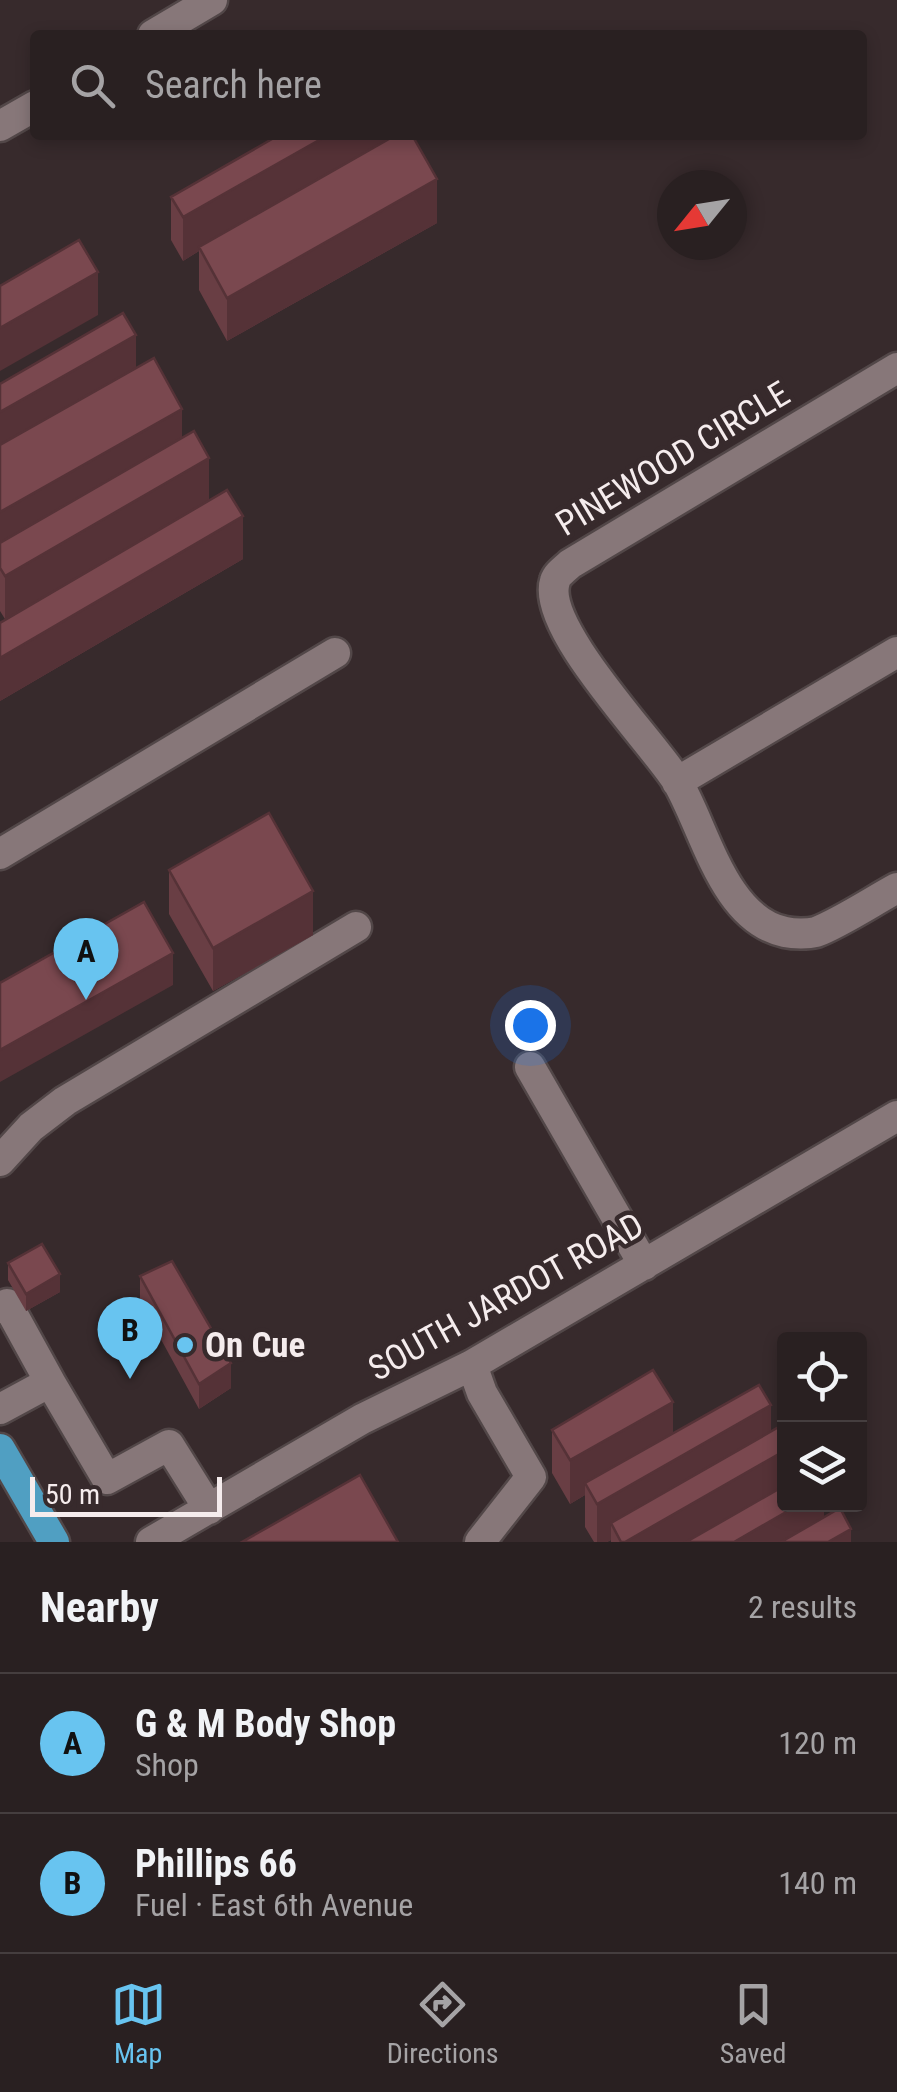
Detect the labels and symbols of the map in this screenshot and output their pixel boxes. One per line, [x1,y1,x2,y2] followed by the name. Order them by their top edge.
[657,170,747,260] north arrow
[549,373,797,545] street label: PINEWOOD CIRCLE
[54,918,118,1000] pin: A
[505,1000,556,1051] your location
[362,1204,650,1390] street label: SOUTH JARDOT ROAD
[98,1296,162,1379] pin: B
[205,1325,305,1366] place label: On Cue
[174,1334,196,1356] marker: On Cue
[30,1472,222,1516] scale bar

